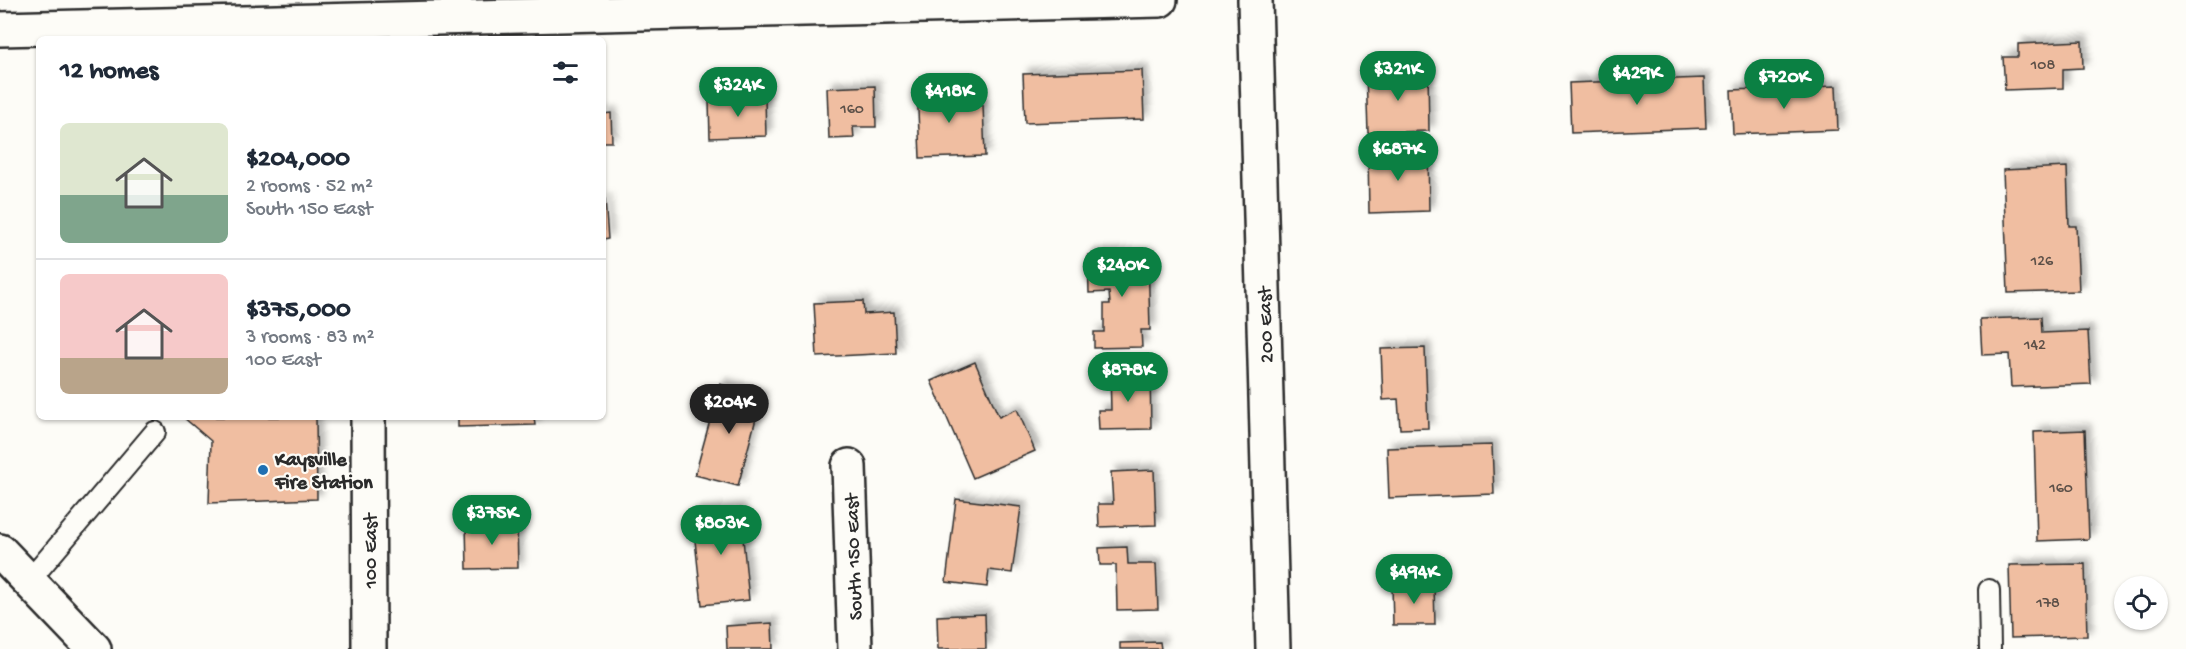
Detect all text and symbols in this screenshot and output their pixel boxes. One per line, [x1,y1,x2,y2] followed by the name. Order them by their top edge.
[1356,51,1440,102] pin: $321K
[1595,55,1679,106] pin: $429K
[549,56,582,89] icon: filters
[60,57,158,88] text: 12 homes
[2030,57,2055,76] house number: 108
[1374,59,1422,82] text: $321K
[1742,59,1826,110] pin: $720K
[1612,63,1662,86] text: $429K
[696,67,780,118] pin: $324K
[1758,67,1810,90] text: $720K
[907,73,991,124] pin: $418K
[713,75,763,98] text: $324K
[925,81,973,104] text: $418K
[839,101,864,120] house number: 160
[1356,131,1440,182] pin: $687K
[1372,139,1424,162] text: $687K
[246,145,350,176] text: $204,000
[108,147,180,219] icon: home
[246,176,373,199] text: 2 rooms · 52 m²
[246,199,372,222] text: South 150 East
[1080,247,1164,298] pin: $240K
[2030,253,2054,272] house number: 126
[1097,255,1147,278] text: $240K
[1255,284,1280,363] street label: 200 East
[246,296,351,327] text: $375,000
[108,298,180,370] icon: home
[246,327,374,350] text: 3 rooms · 83 m²
[2023,337,2046,356] house number: 142
[246,350,321,373] text: 100 East
[1086,352,1170,403] pin: $878K
[1102,360,1154,383] text: $878K
[687,384,771,435] pin: $204K
[704,392,754,415] text: $204K
[274,450,373,496] place label: Kaysville Fire Station
[256,463,270,477] marker: Kaysville Fire Station
[2048,480,2073,499] house number: 160
[842,491,869,620] street label: South 150 East
[450,495,534,546] pin: $375K
[466,503,518,526] text: $375K
[679,505,763,556] pin: $803K
[361,512,384,589] street label: 100 East
[695,513,747,536] text: $803K
[1372,554,1456,605] pin: $494K
[1390,562,1438,585] text: $494K
[2114,576,2168,630] map controls
[2114,576,2168,630] button: locate
[2035,595,2060,614] house number: 178

